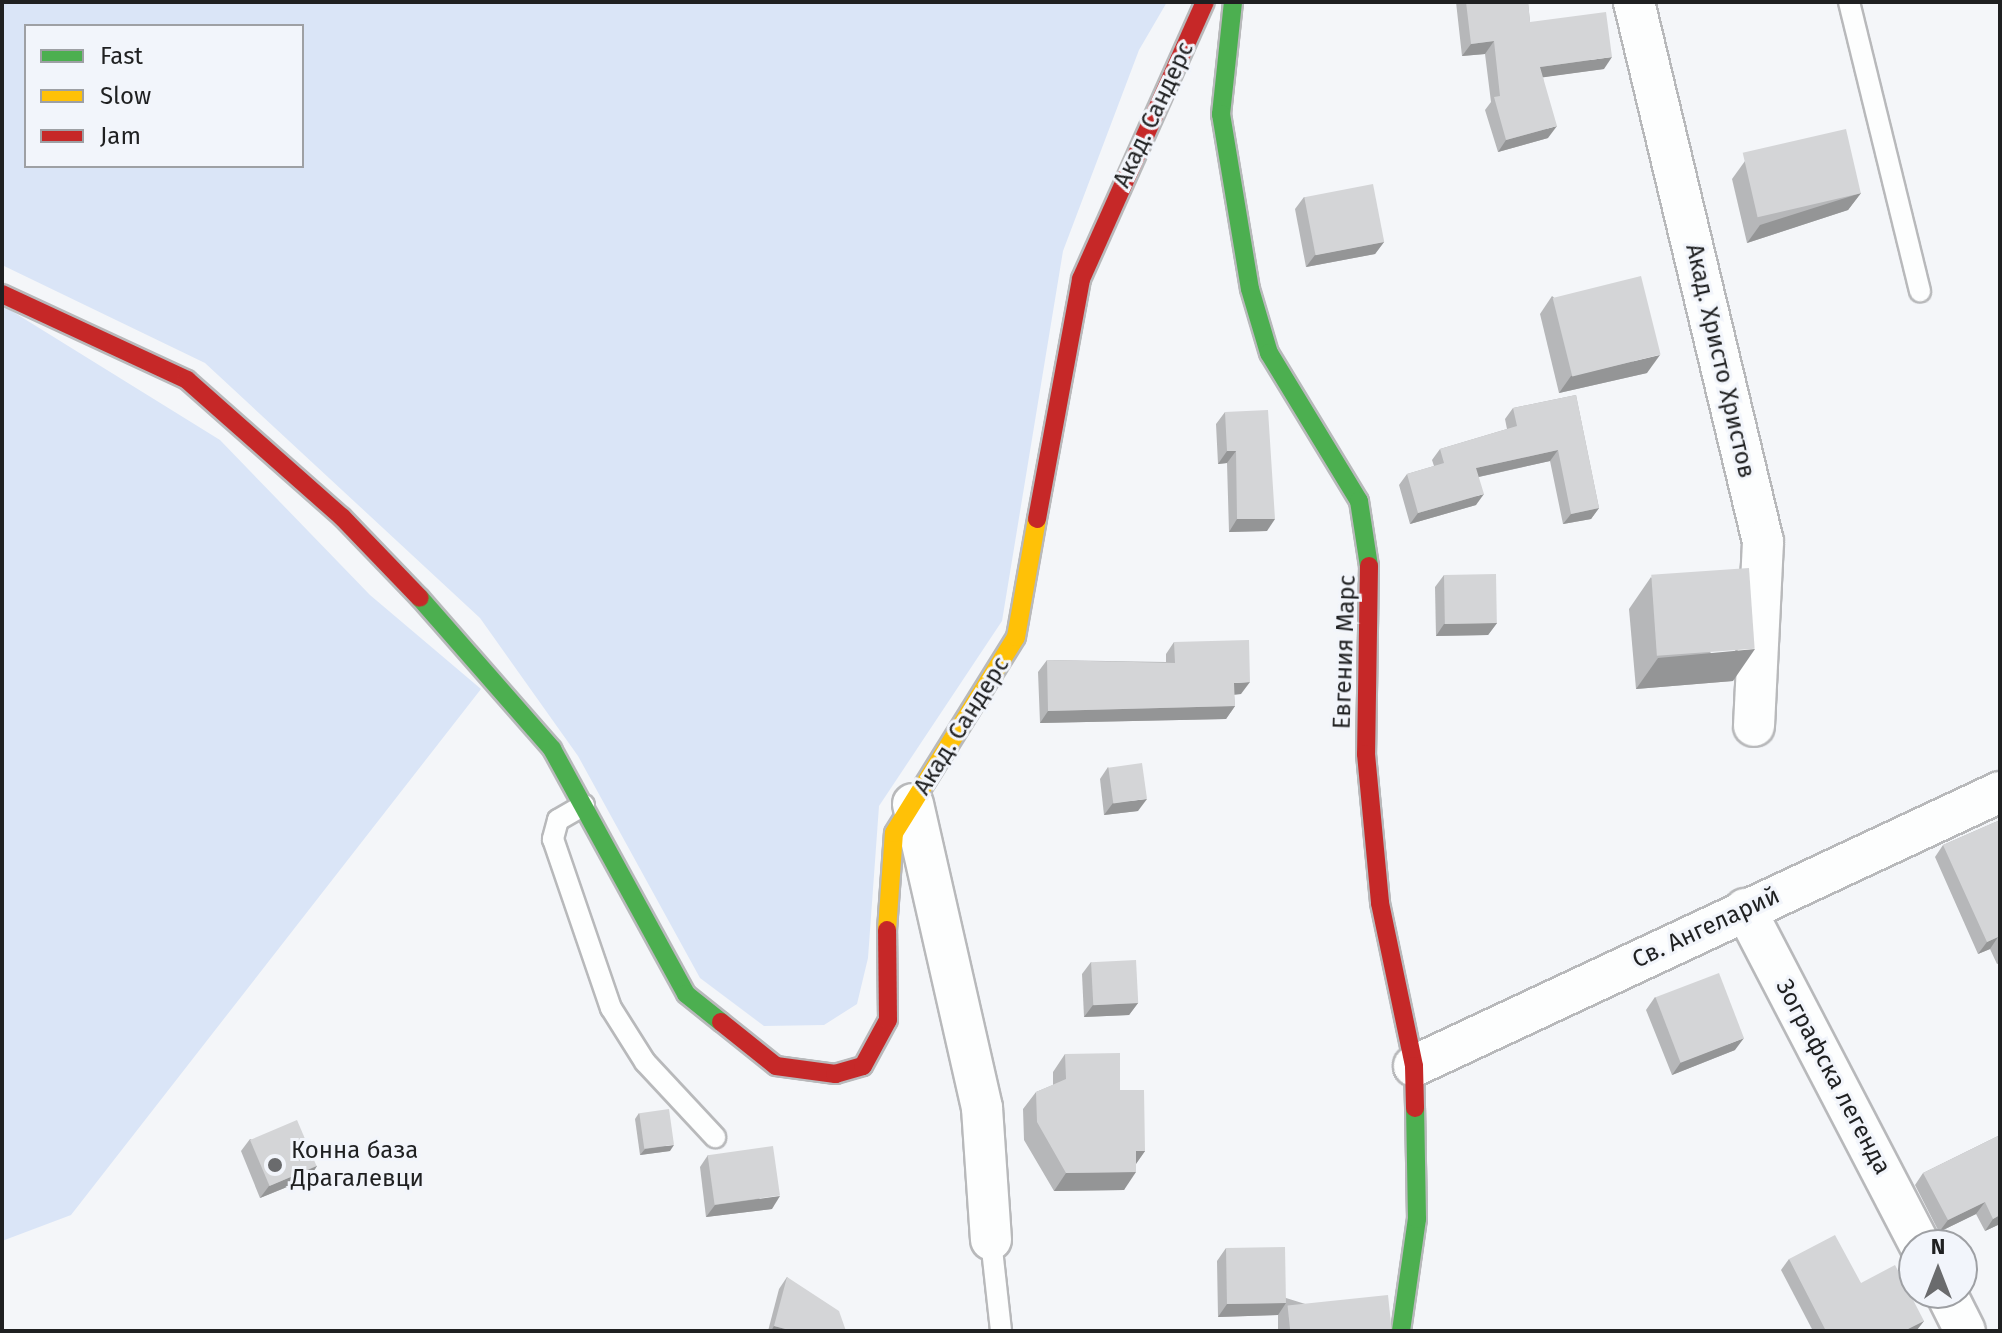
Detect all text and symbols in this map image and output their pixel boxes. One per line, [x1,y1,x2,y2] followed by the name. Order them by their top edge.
[24,24,304,168] legend
[1108,38,1200,192] street label: Акад. Сандерс
[100,42,143,70] text: Fast
[100,82,151,110] text: Slow
[100,122,141,150] text: Jam
[1679,241,1761,481] street label: Акад. Христо Христов
[1328,574,1362,730] street label: Евгения Марс
[908,652,1016,800] street label: Акад. Сандерс
[1628,881,1784,975] street label: Св. Ангеларий
[1769,975,1897,1179] street label: Зографска легенда
[291,1137,424,1193] place label: Конна база Драгалевци
[266,1156,284,1174] marker: Конна база Драгалевци
[1898,1229,1978,1309] north arrow
[1931,1233,1945,1260] text: N

